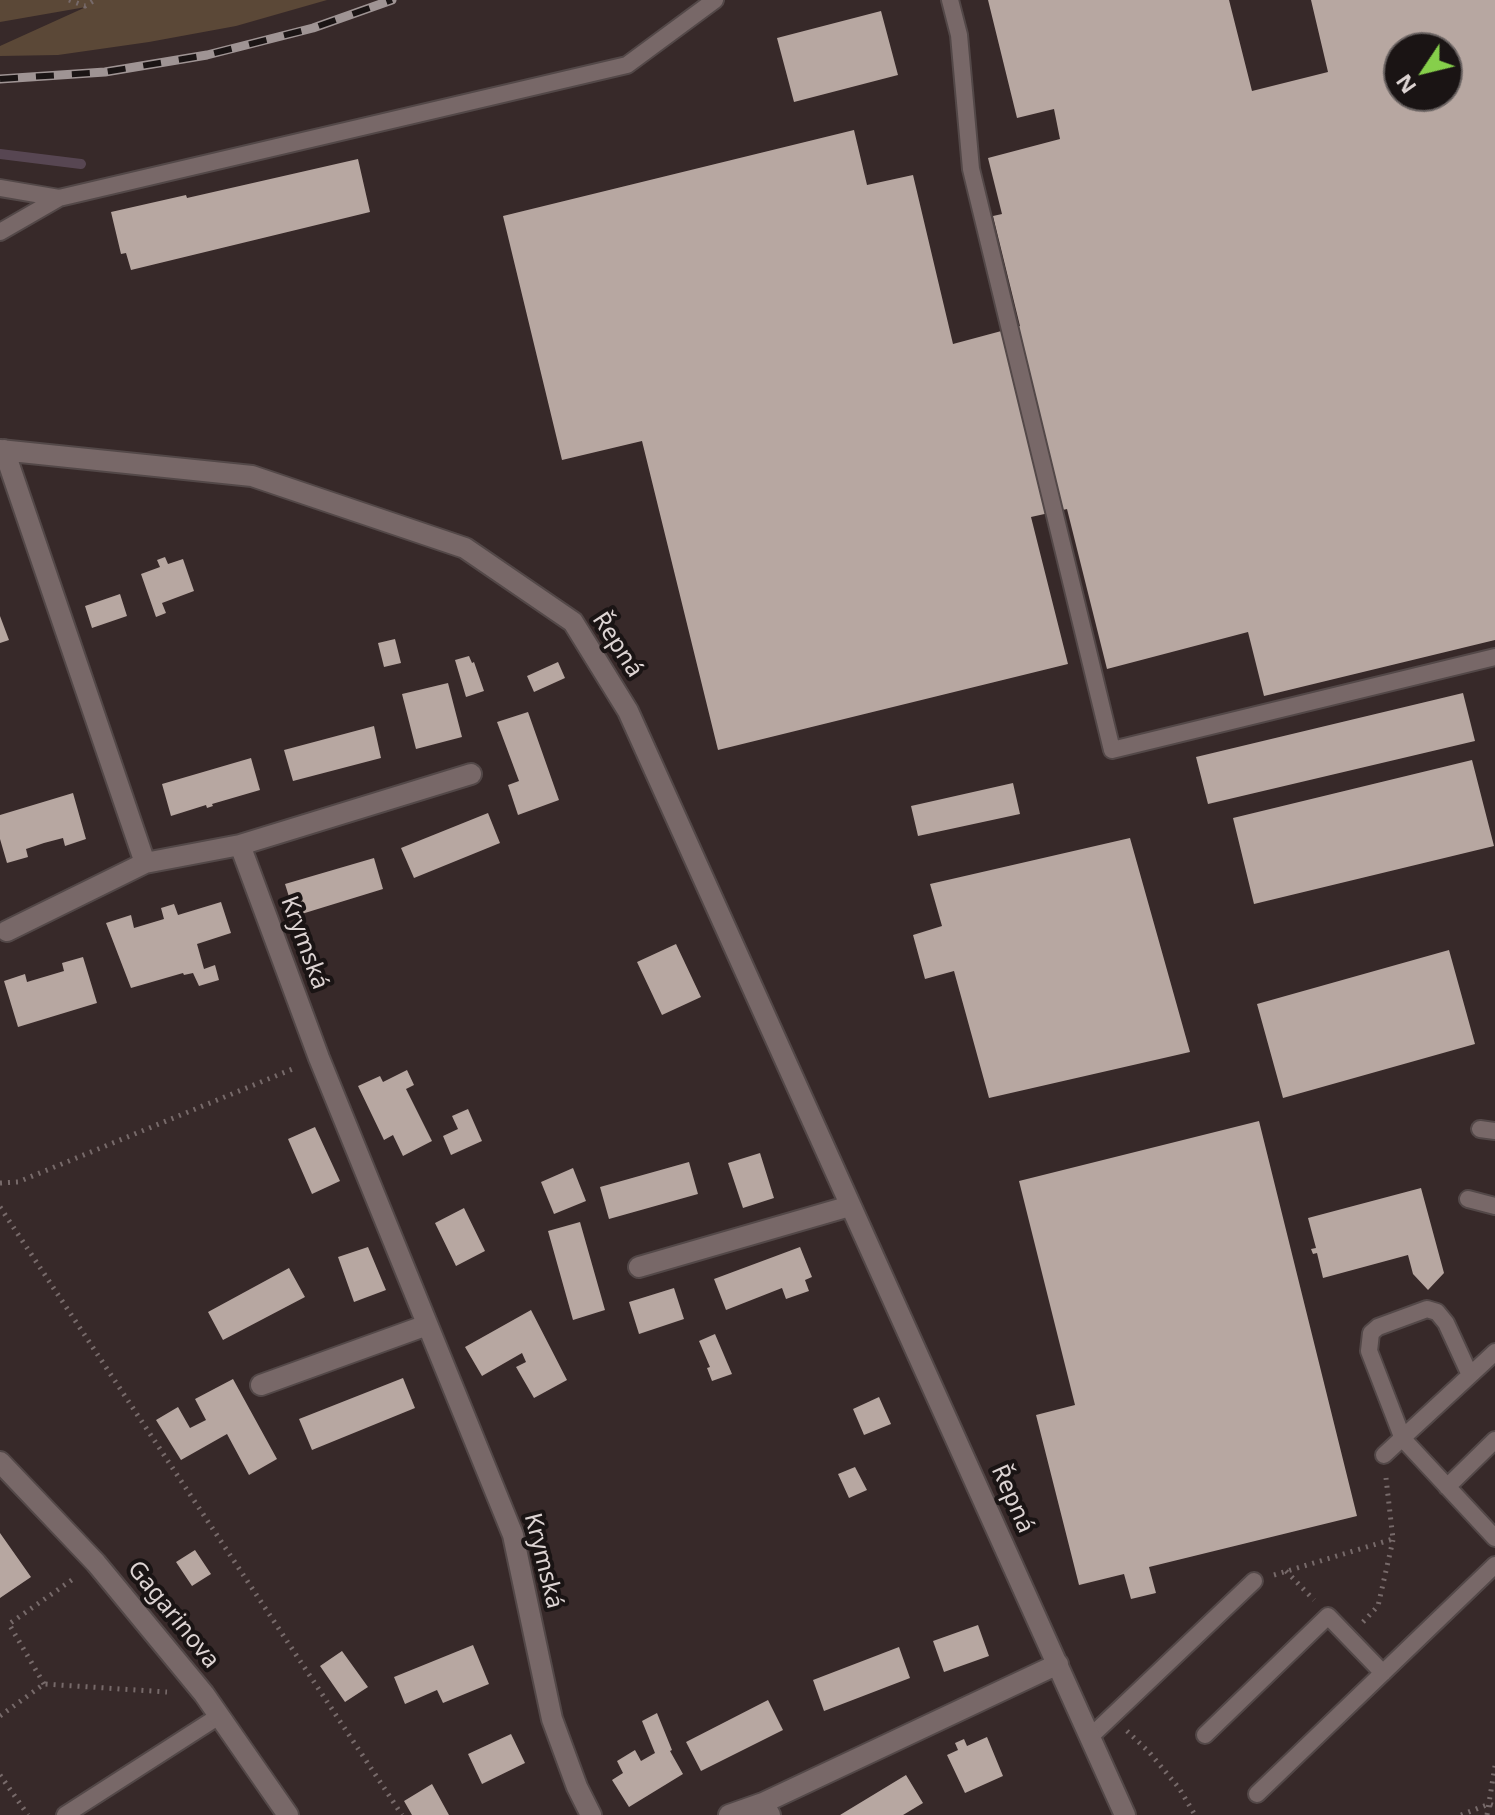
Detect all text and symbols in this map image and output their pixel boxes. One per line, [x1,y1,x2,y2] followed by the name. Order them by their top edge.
[1383,32,1463,112] north arrow
[1388,69,1422,101] text: N
[585,607,649,683] street label: Řepná
[274,892,334,994] street label: Krymská
[984,1460,1040,1538] street label: Řepná
[517,1510,569,1612] street label: Krymská
[121,1556,225,1674] street label: Gagarinova

